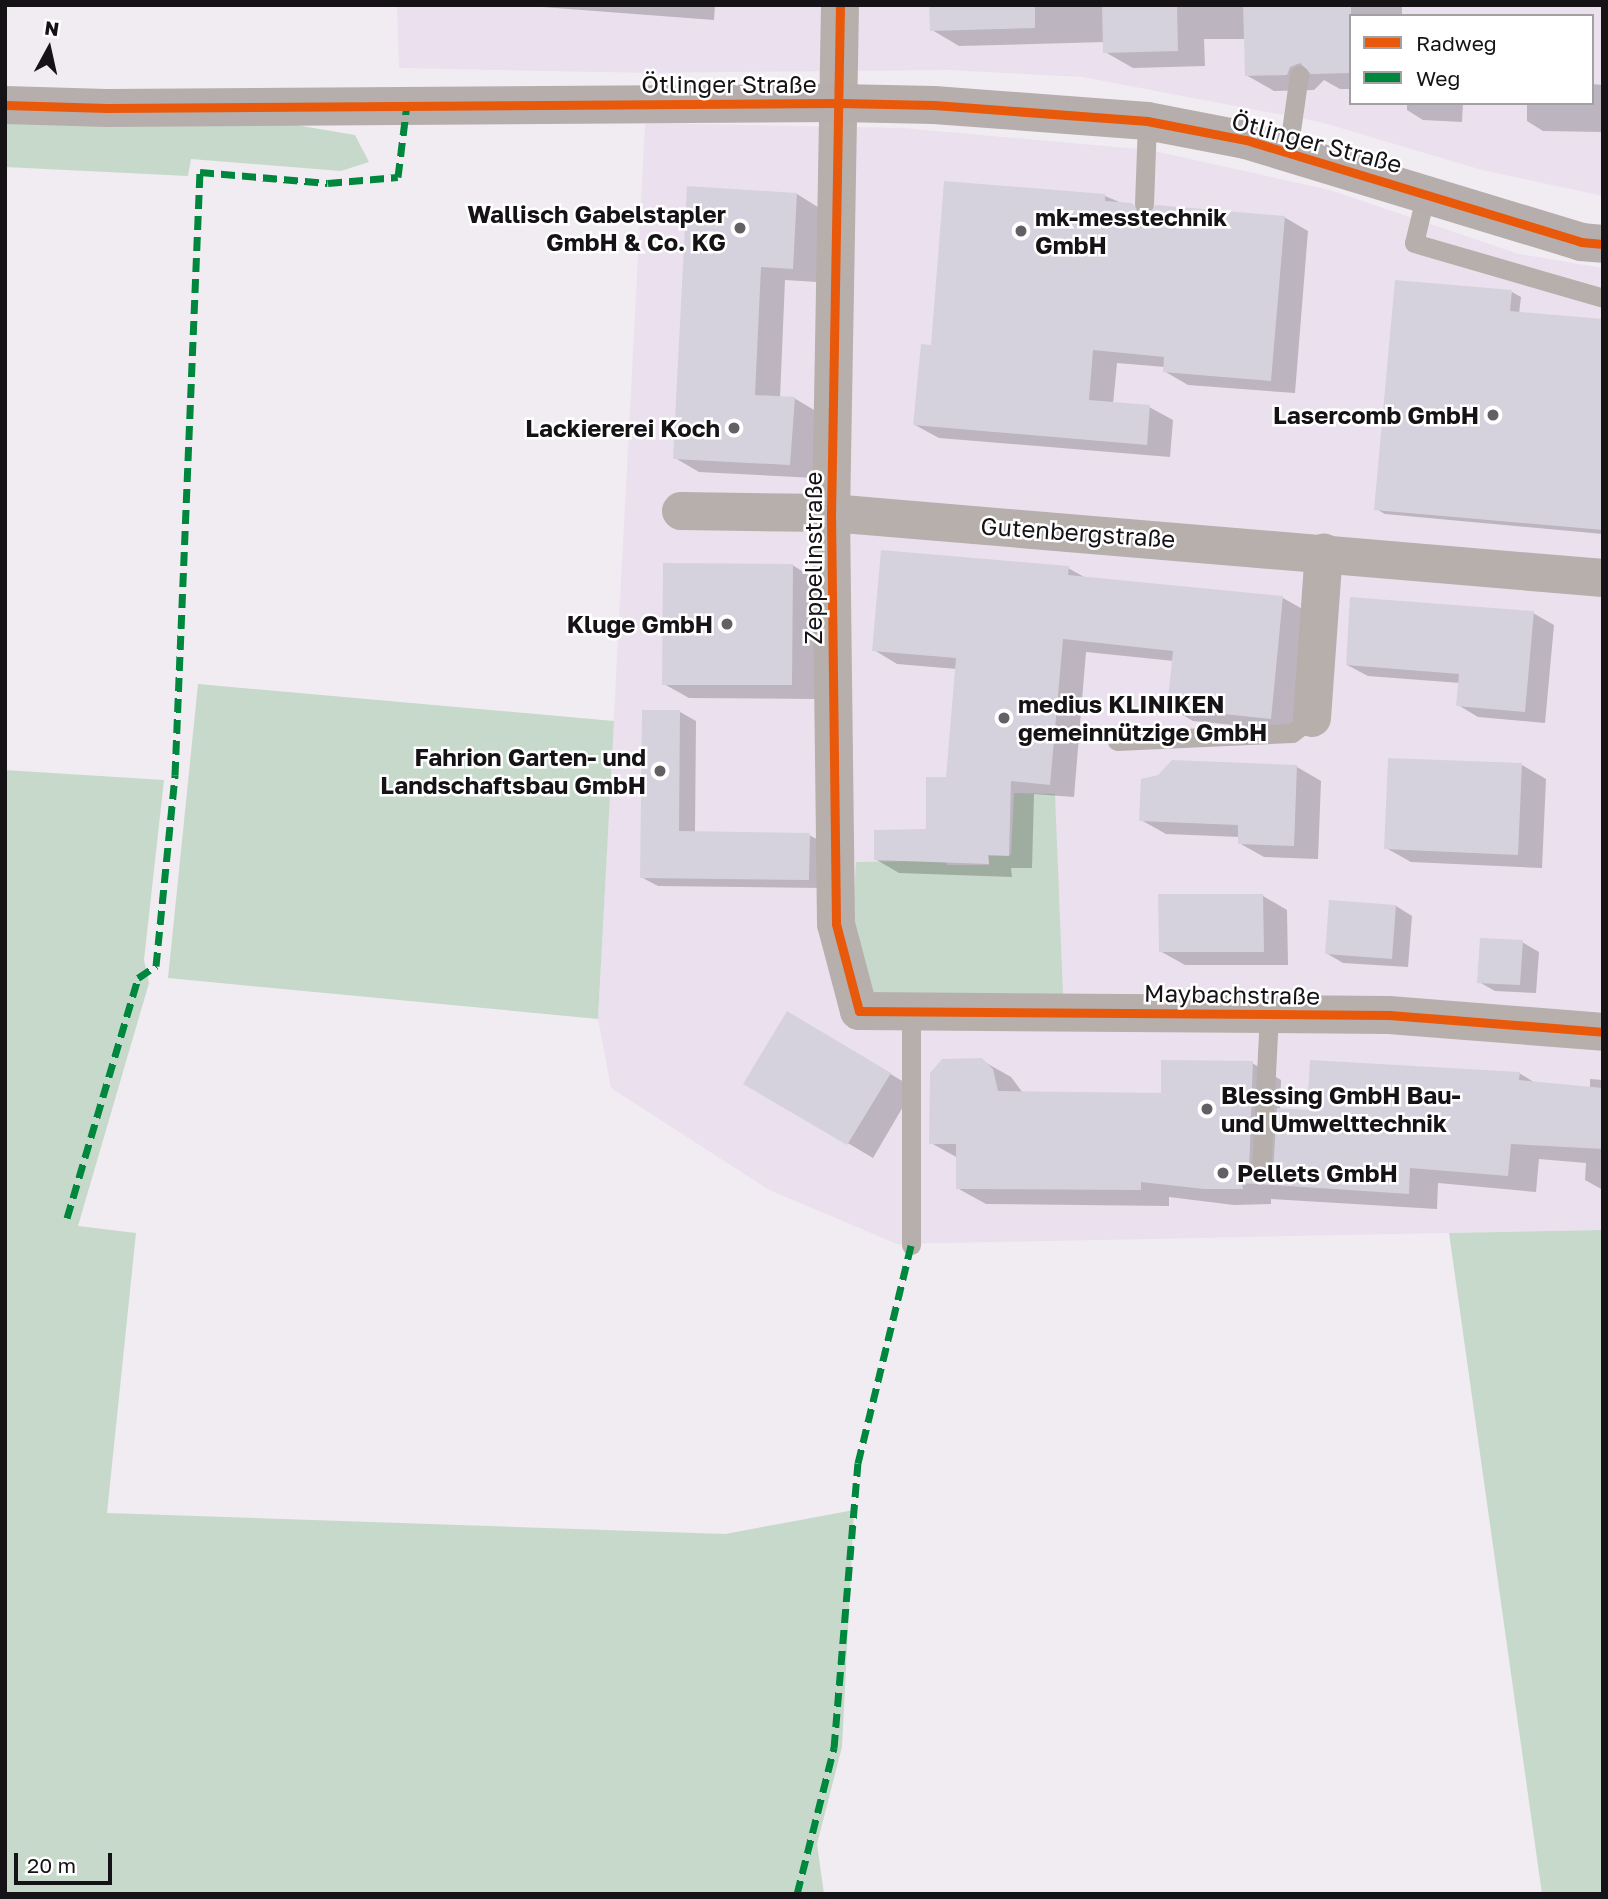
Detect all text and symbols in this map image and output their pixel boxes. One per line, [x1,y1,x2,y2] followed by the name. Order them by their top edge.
[14,14,84,84] north arrow
[1349,14,1594,105] legend
[43,15,61,40] text: N
[1416,30,1497,56] text: Radweg
[1416,65,1460,91] text: Weg
[641,70,817,98] street label: Ötlinger Straße
[1229,105,1405,179] street label: Ötlinger Straße
[467,200,726,256] place label: Wallisch Gabelstapler GmbH & Co. KG
[1035,203,1227,259] place label: mk-messtechnik GmbH
[732,220,748,236] marker: Wallisch Gabelstapler GmbH & Co. KG
[1013,223,1029,239] marker: mk-messtechnik GmbH
[1273,401,1479,429] place label: Lasercomb GmbH
[1485,407,1501,423] marker: Lasercomb GmbH
[525,414,720,442] place label: Lackiererei Koch
[726,420,742,436] marker: Lackiererei Koch
[799,472,827,644] street label: Zeppelinstraße
[980,511,1176,553] street label: Gutenbergstraße
[567,610,713,638] place label: Kluge GmbH
[719,616,735,632] marker: Kluge GmbH
[1018,690,1267,746] place label: medius KLINIKEN gemeinnützige GmbH
[996,710,1012,726] marker: medius KLINIKEN gemeinnützige GmbH
[380,743,646,799] place label: Fahrion Garten- und Landschaftsbau GmbH
[652,763,668,779] marker: Fahrion Garten- und Landschaftsbau GmbH
[1144,978,1320,1010] street label: Maybachstraße
[1221,1081,1461,1137] place label: Blessing GmbH Bau- und Umwelttechnik
[1199,1101,1215,1117] marker: Blessing GmbH Bau- und Umwelttechnik
[1237,1159,1398,1187] place label: Pellets GmbH
[1215,1165,1231,1181] marker: Pellets GmbH
[18,1840,116,1884] scale bar
[27,1852,76,1878] text: 20 m

